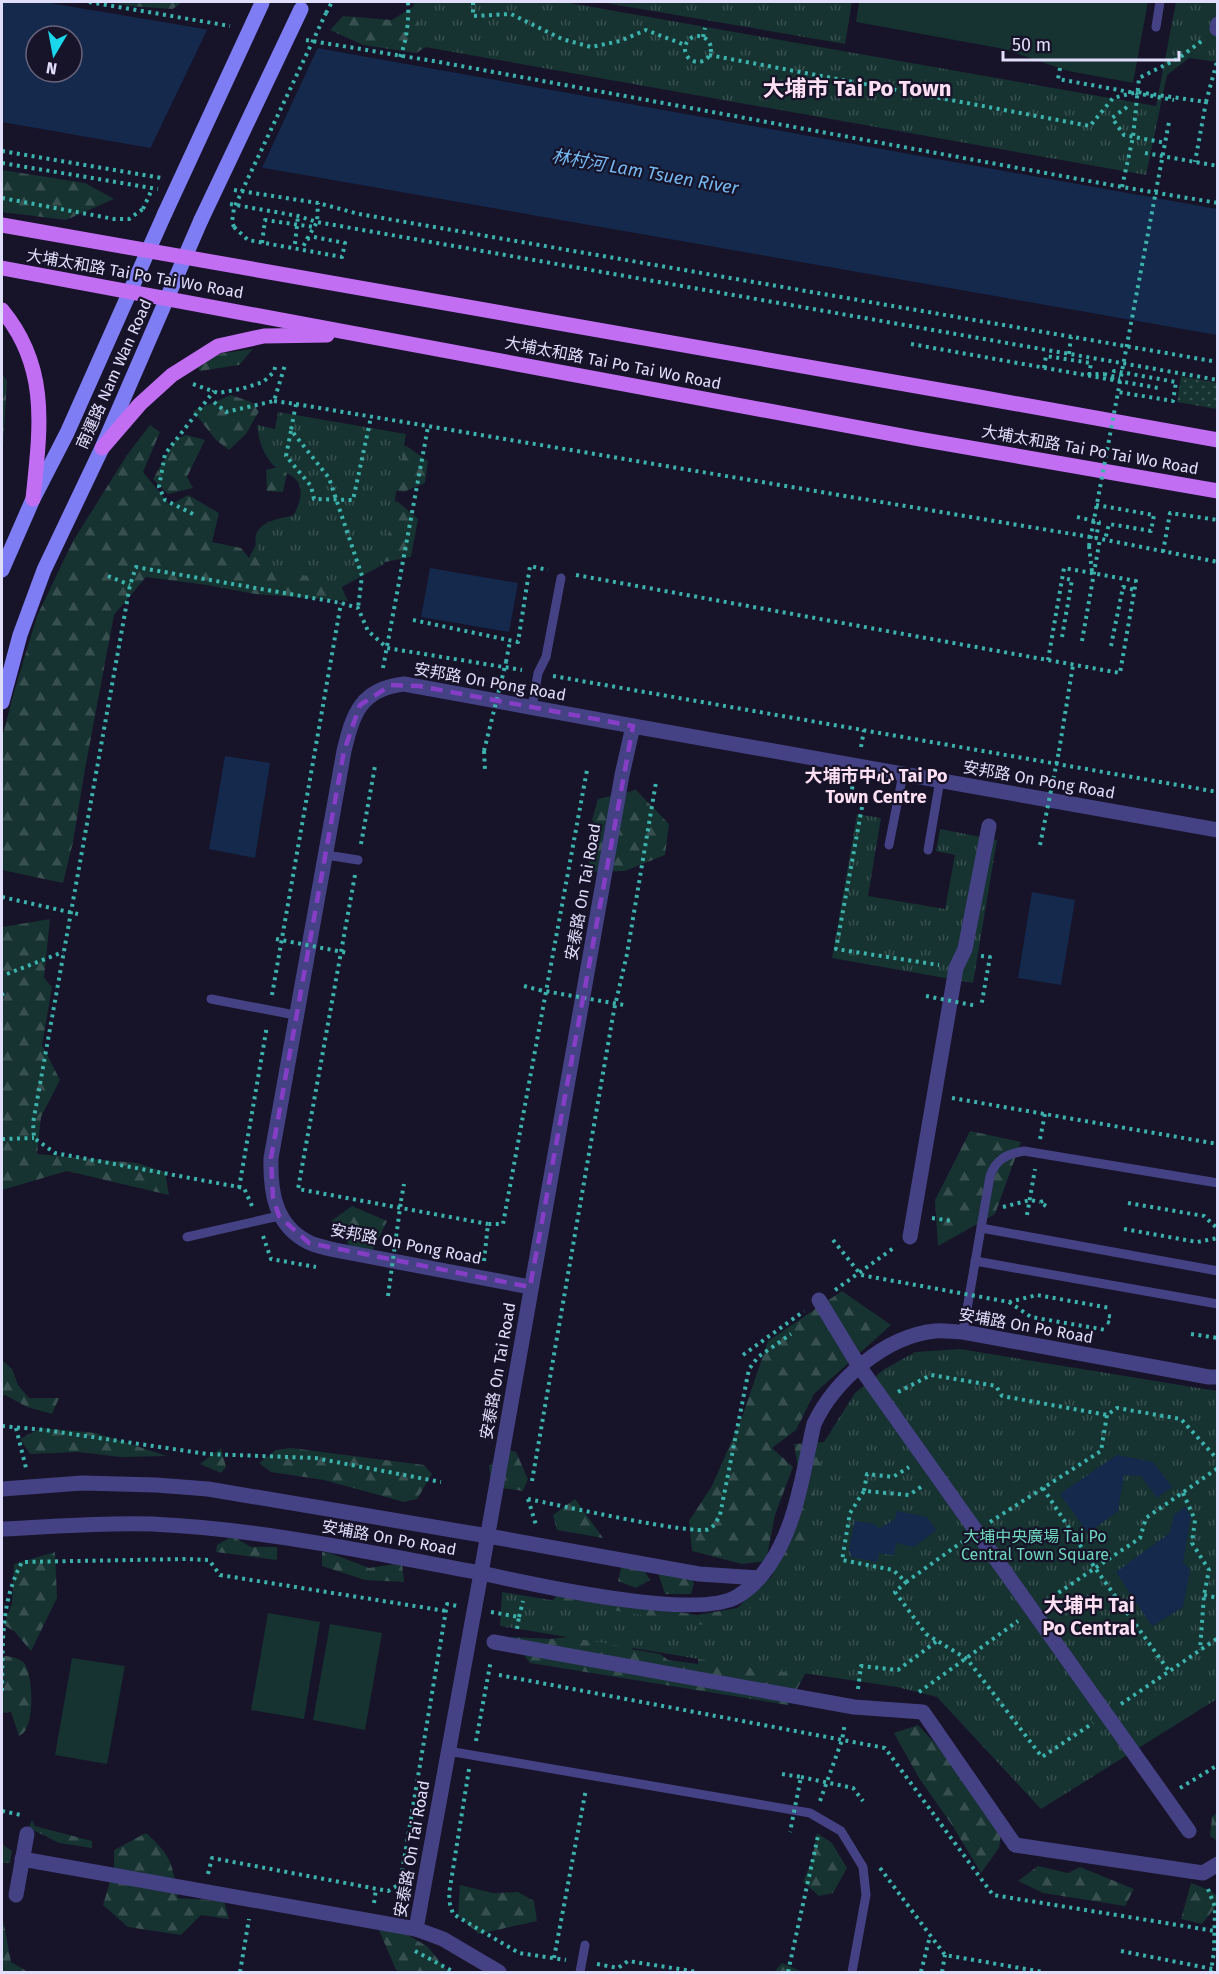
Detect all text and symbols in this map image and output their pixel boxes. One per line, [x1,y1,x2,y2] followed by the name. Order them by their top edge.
[24,24,84,84] north arrow
[1003,24,1178,62] scale bar
[1012,34,1051,56] text: 50 m
[45,58,58,79] text: N
[763,75,951,102] district label: 大埔市 Tai Po Town
[550,145,741,199] water label: 林村河 Lam Tsuen River
[25,246,245,302] street label: 大埔太和路 Tai Po Tai Wo Road
[72,296,156,452] street label: 南運路 Nam Wan Road
[503,333,723,393] street label: 大埔太和路 Tai Po Tai Wo Road
[980,422,1200,478] street label: 大埔太和路 Tai Po Tai Wo Road
[413,659,567,705] street label: 安邦路 On Pong Road
[962,757,1116,803] street label: 安邦路 On Pong Road
[804,765,948,808] district label: 大埔市中心 Tai Po Town Centre
[562,822,604,962] street label: 安泰路 On Tai Road
[329,1220,483,1268] street label: 安邦路 On Pong Road
[477,1301,519,1441] street label: 安泰路 On Tai Road
[957,1305,1095,1347] street label: 安埔路 On Po Road
[320,1517,458,1559] street label: 安埔路 On Po Road
[961,1527,1109,1564] park label: 大埔中央廣場 Tai Po Central Town Square
[1042,1593,1136,1640] district label: 大埔中 Tai Po Central
[391,1779,433,1919] street label: 安泰路 On Tai Road

